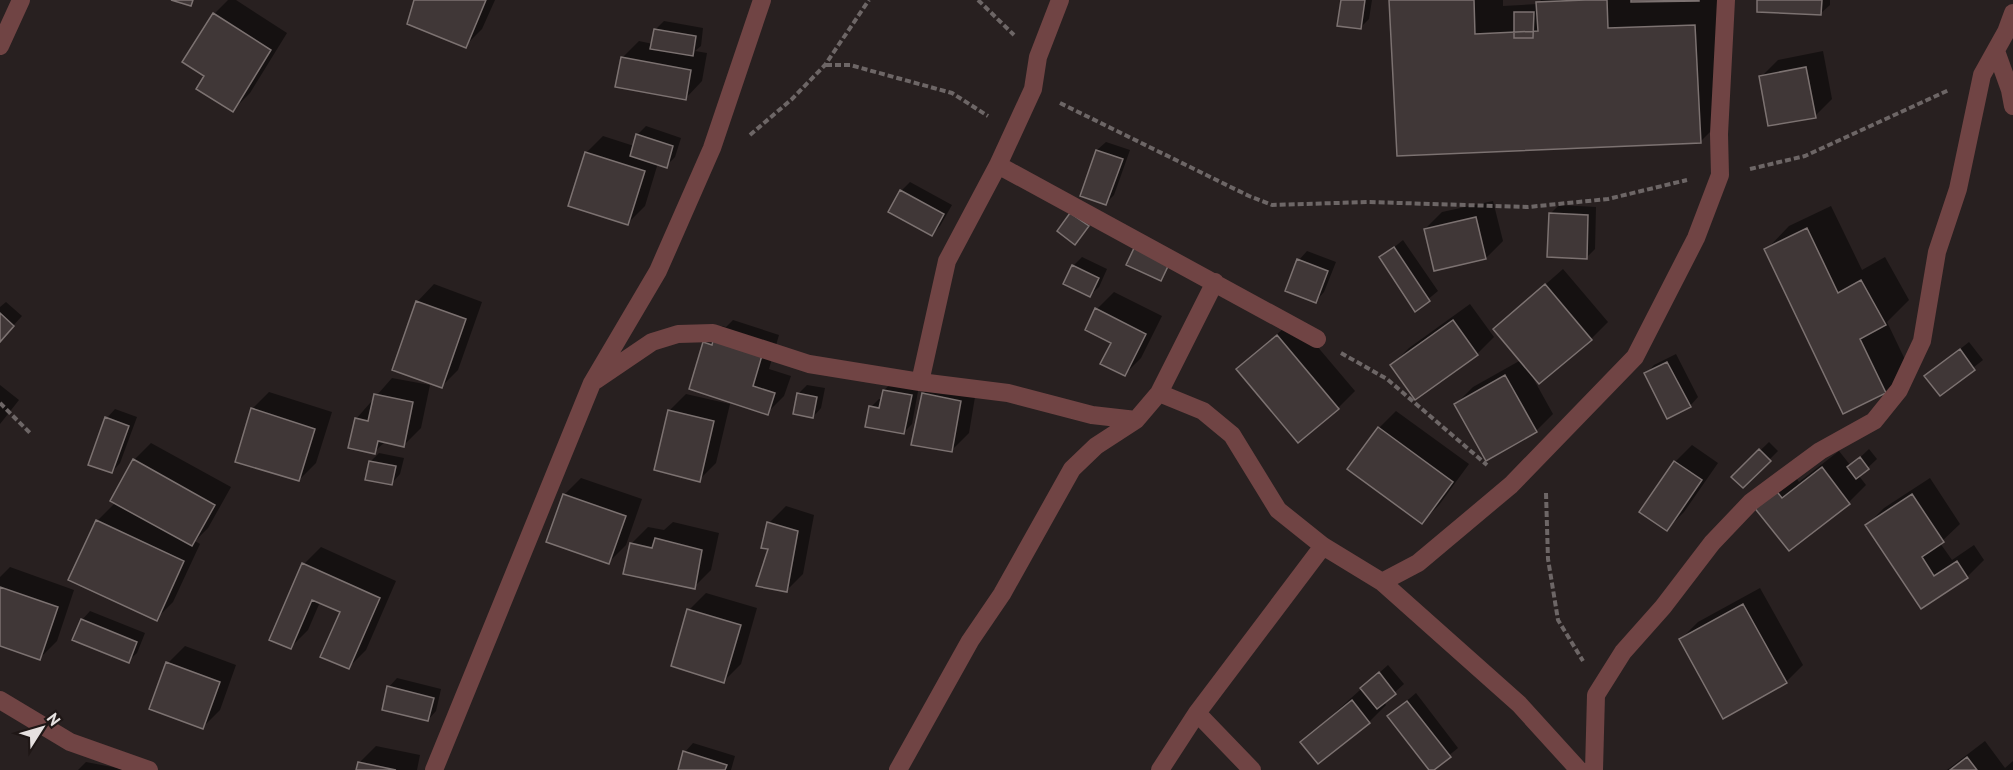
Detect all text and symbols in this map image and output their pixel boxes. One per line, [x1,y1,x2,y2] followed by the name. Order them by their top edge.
[12,698,72,758] north arrow
[43,709,65,729] text: N

